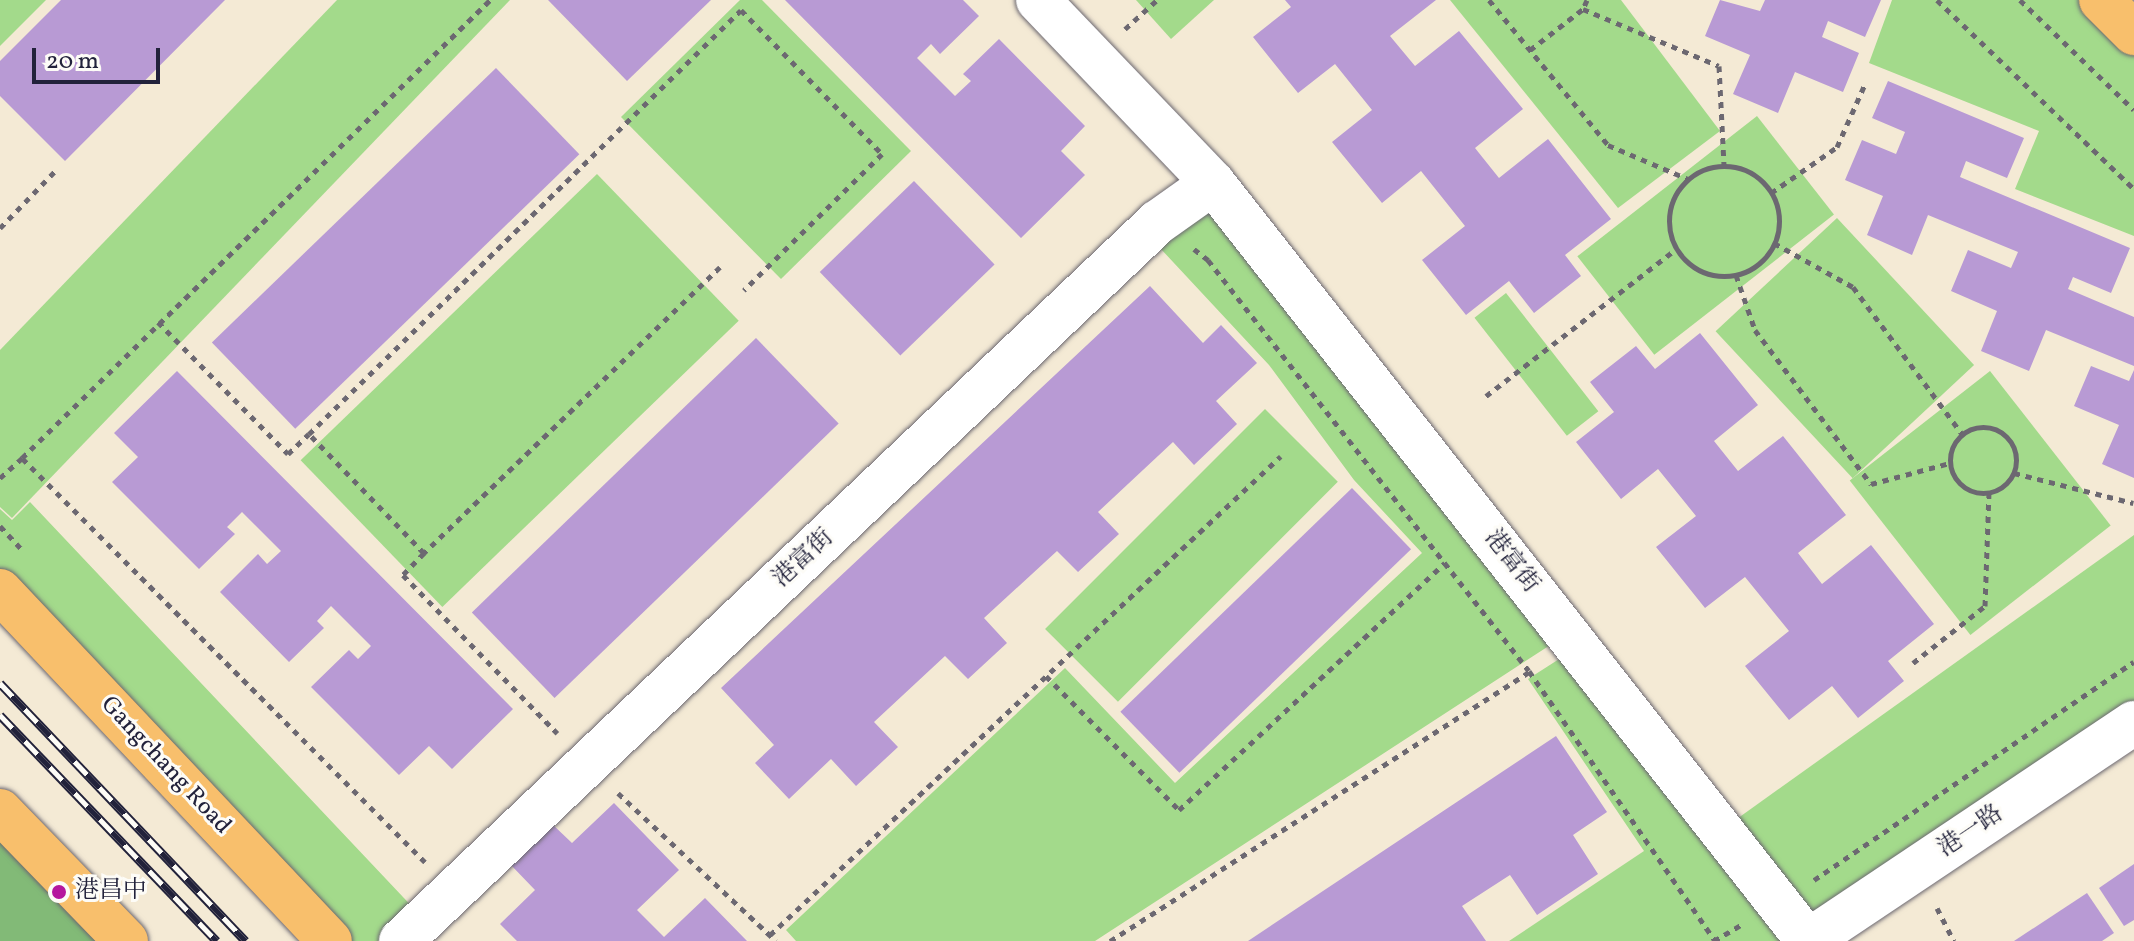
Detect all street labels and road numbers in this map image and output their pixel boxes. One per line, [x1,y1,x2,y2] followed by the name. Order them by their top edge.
[768,524,840,594] street label: 港富街
[1477,525,1545,599] street label: 港富街
[94,691,236,841] street label: Gangchang Road
[1933,800,2009,864] street label: 港一路

